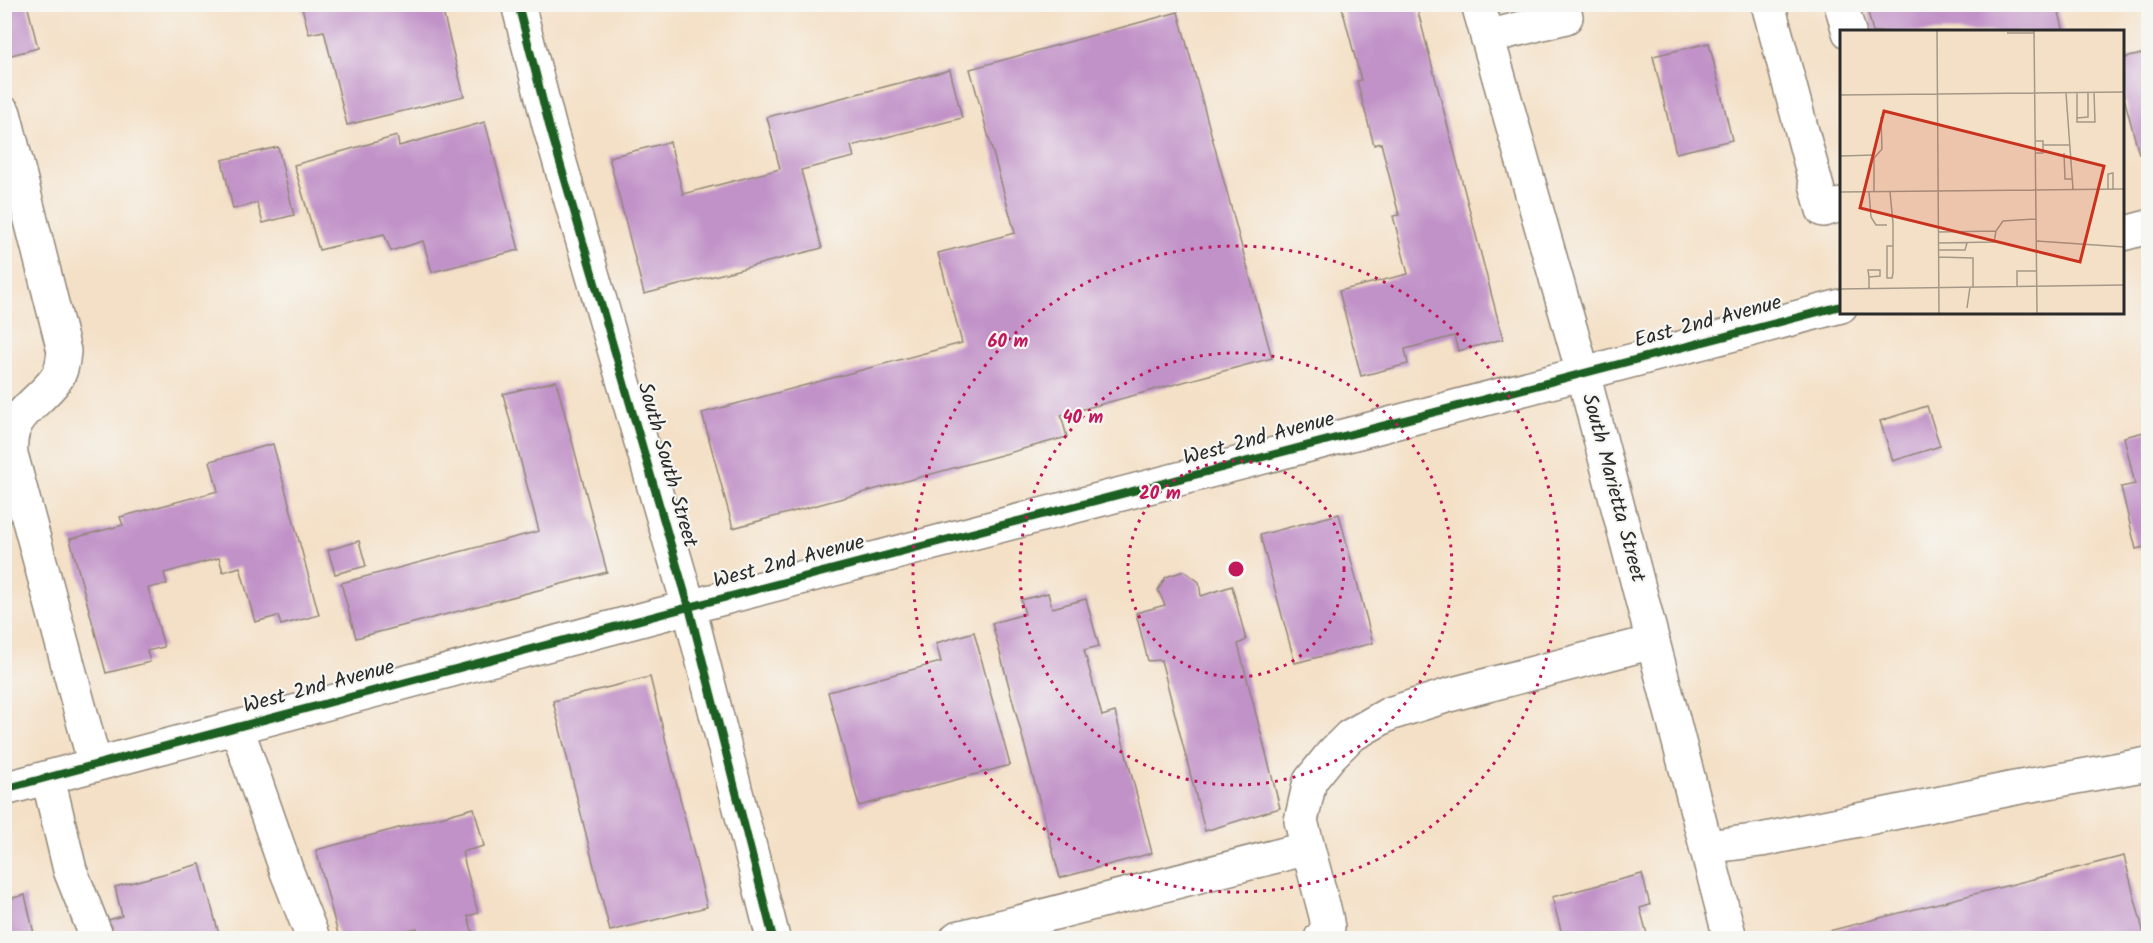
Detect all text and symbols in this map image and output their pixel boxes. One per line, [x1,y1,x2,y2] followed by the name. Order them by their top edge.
[1840,30,2123,314] inset map
[1630,286,1786,358] street label: East 2nd Avenue
[988,328,1029,357] text: 60 m
[628,379,707,552] street label: South South Street
[1572,390,1654,587] street label: South Marietta Street
[1180,403,1339,475] street label: West 2nd Avenue
[1063,404,1104,433] text: 40 m
[1139,480,1181,509] text: 20 m
[710,526,869,598] street label: West 2nd Avenue
[1226,559,1246,579] centre of rings
[240,651,399,723] street label: West 2nd Avenue

